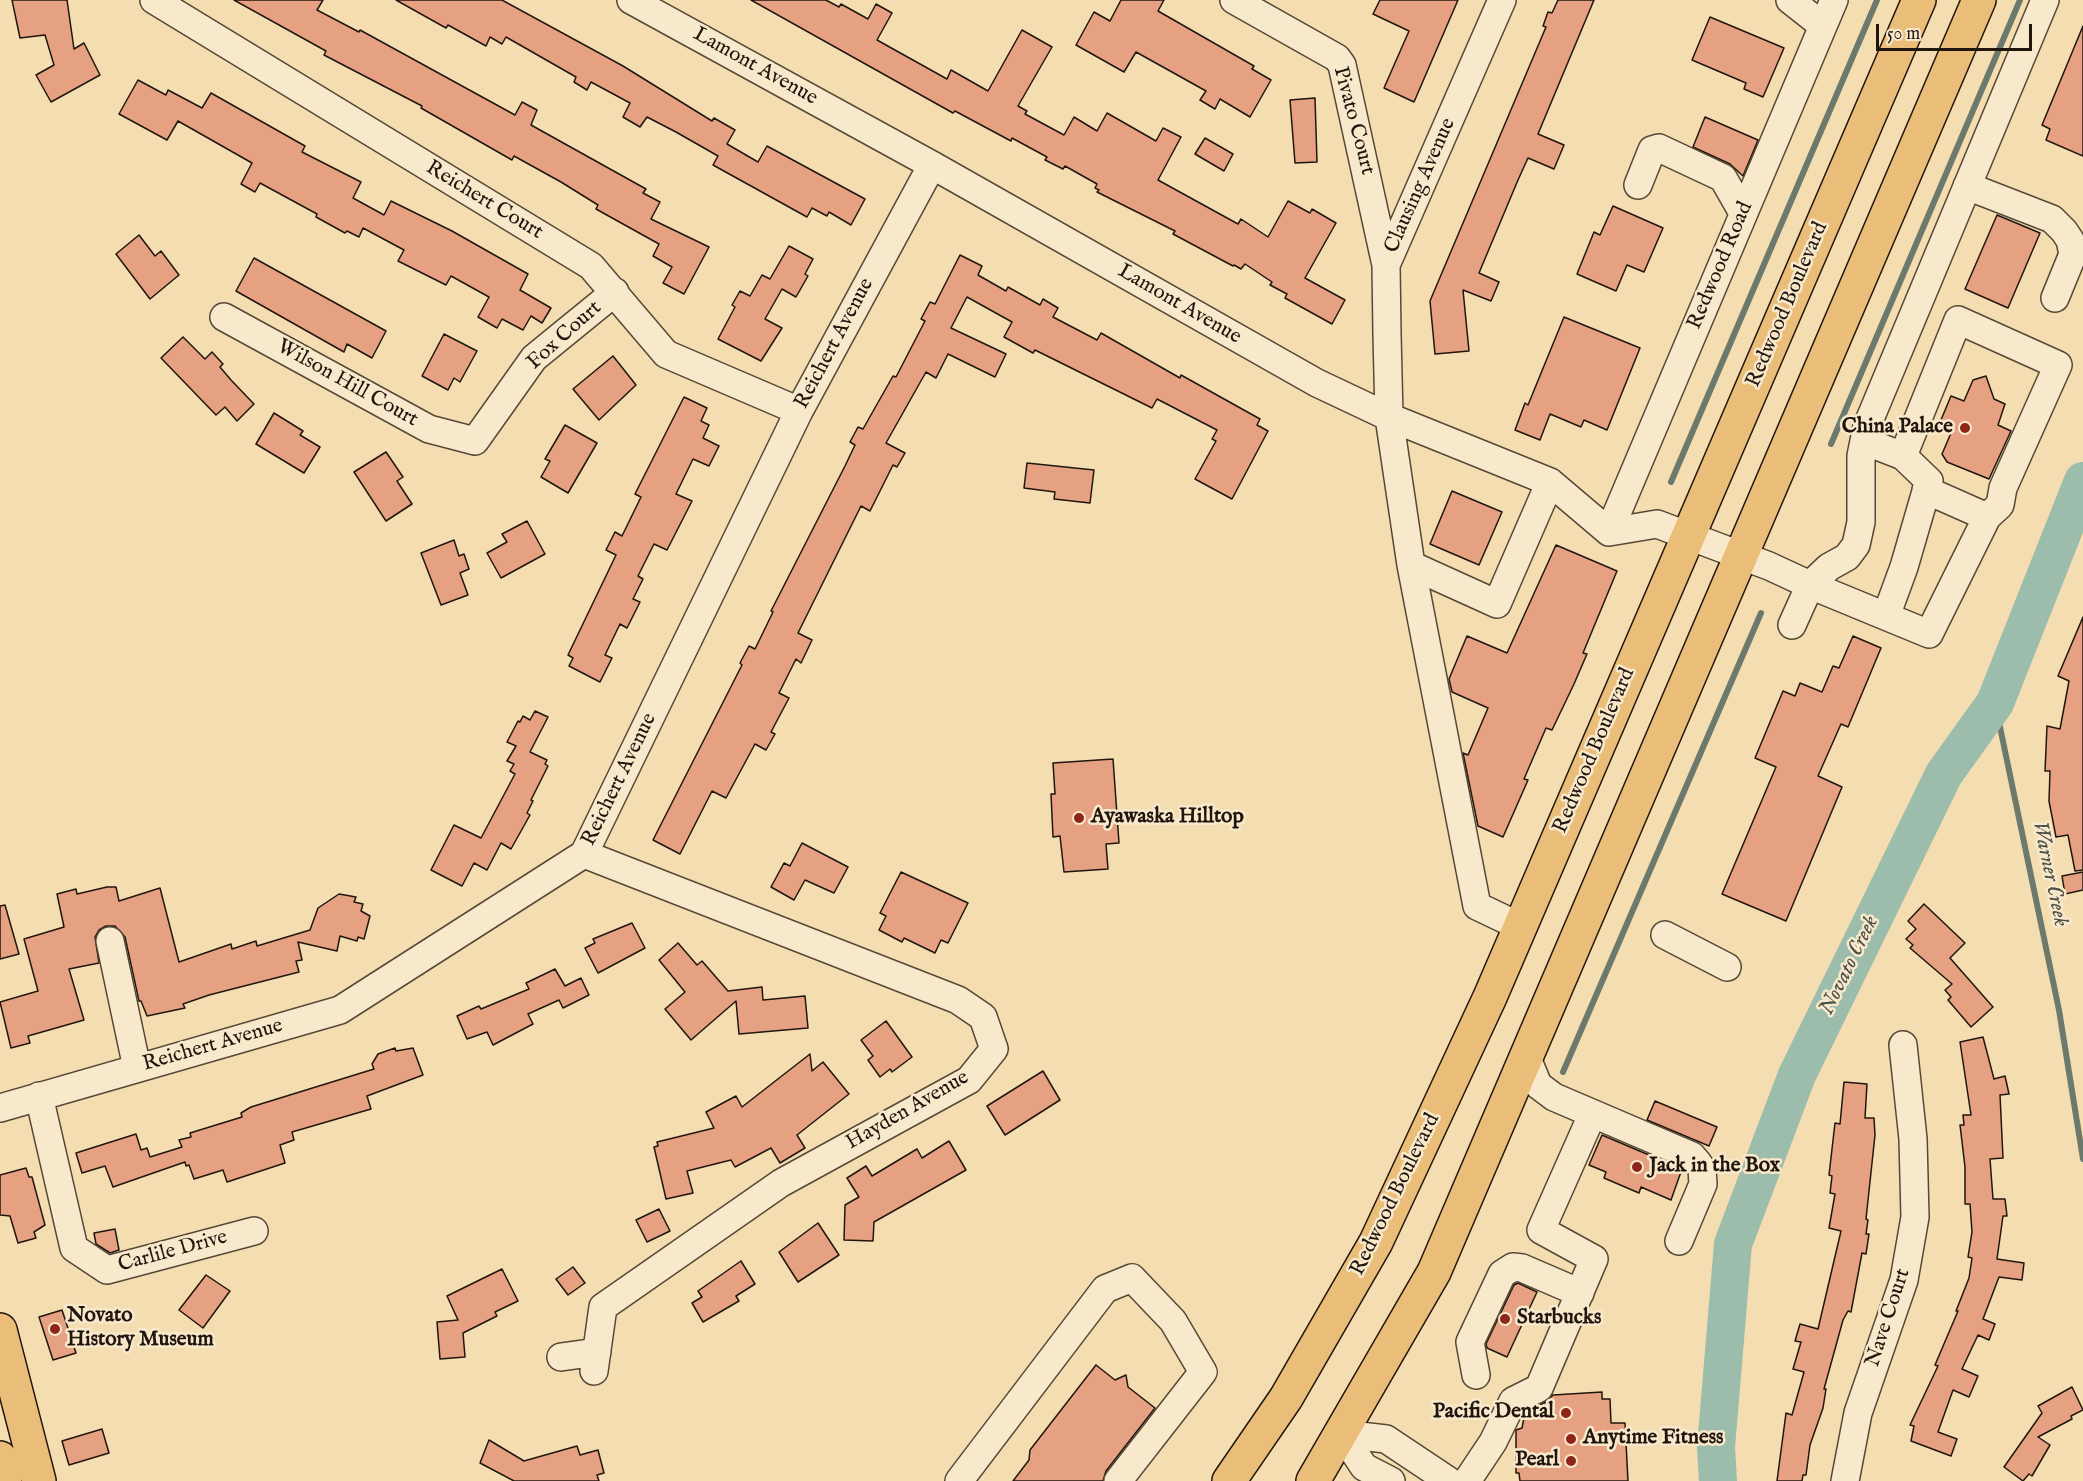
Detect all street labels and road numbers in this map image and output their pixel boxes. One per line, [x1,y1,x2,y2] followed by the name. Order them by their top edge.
[688,22,822,112] street label: Lamont Avenue
[1326,64,1380,178] street label: Pivato Court
[1380,115,1462,257] street label: Clausing Avenue
[421,156,547,246] street label: Reichert Court
[1683,198,1759,334] street label: Redwood Road
[1742,219,1834,391] street label: Redwood Boulevard
[1113,259,1245,351] street label: Lamont Avenue
[790,274,880,414] street label: Reichert Avenue
[523,296,607,376] street label: Fox Court
[272,335,422,433] street label: Wilson Hill Court
[1549,665,1641,837] street label: Redwood Boulevard
[577,710,663,850] street label: Reichert Avenue
[140,1014,286,1078] street label: Reichert Avenue
[842,1066,974,1156] street label: Hayden Avenue
[1346,1110,1446,1280] street label: Redwood Boulevard
[116,1225,230,1279] street label: Carlile Drive
[1861,1266,1917,1370] street label: Nave Court

